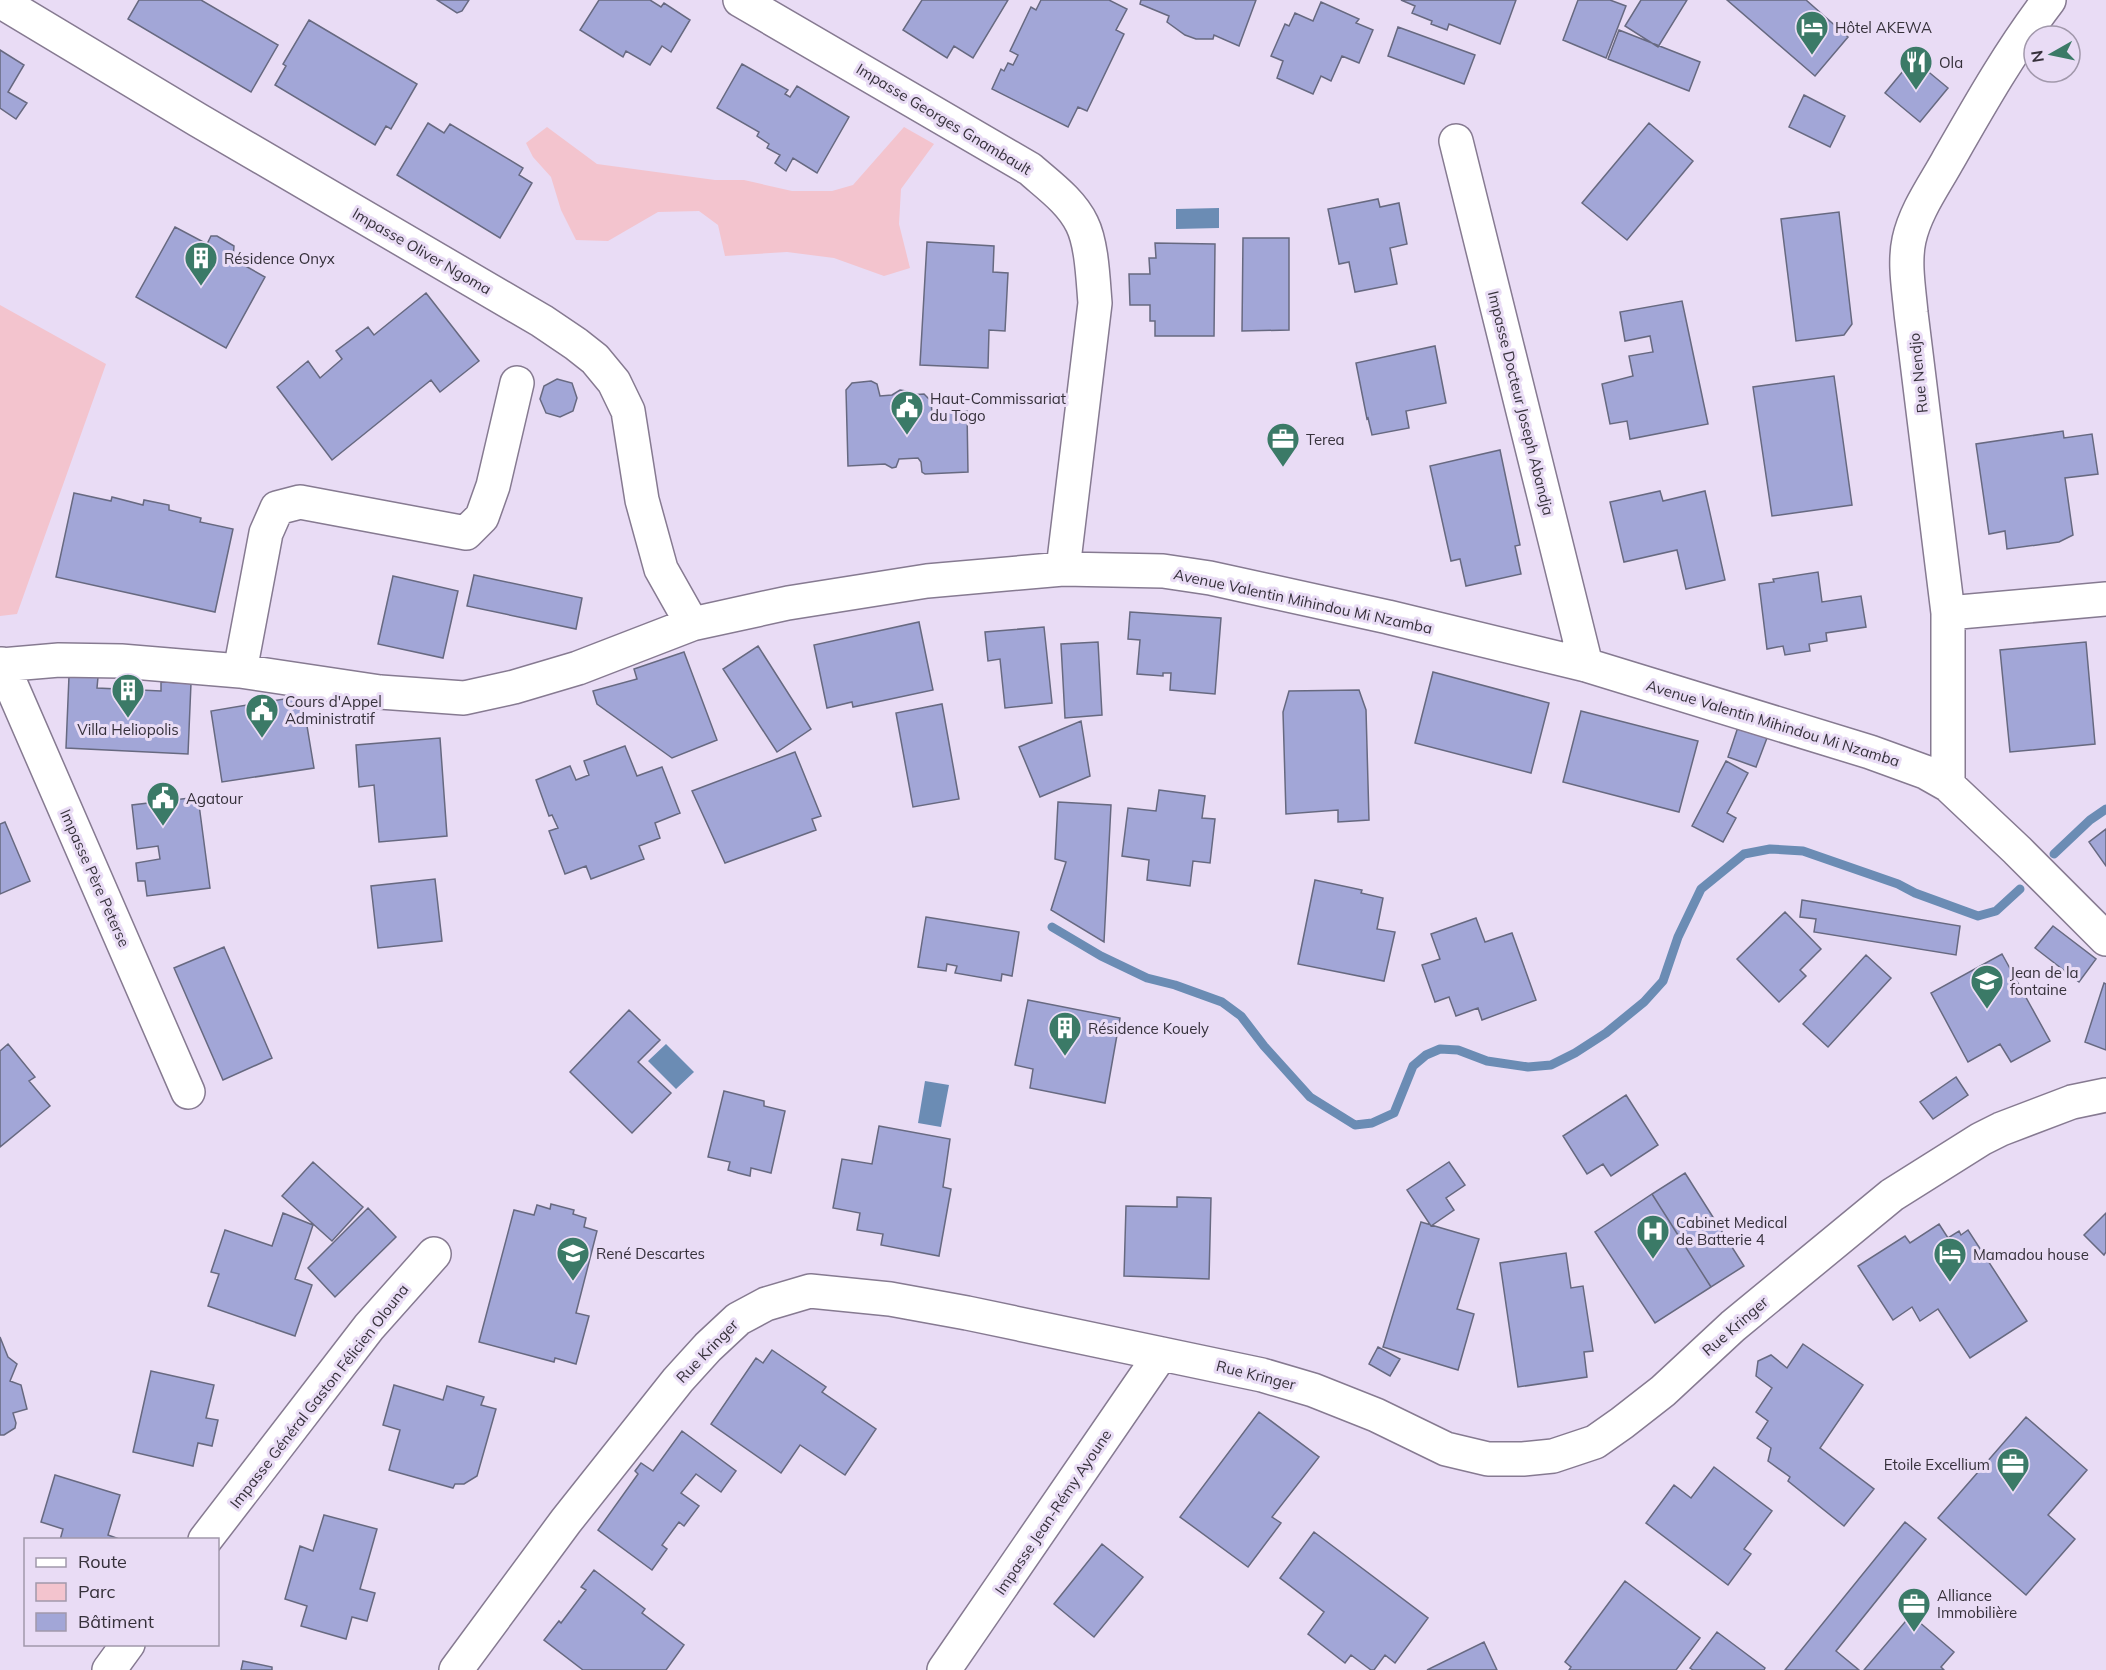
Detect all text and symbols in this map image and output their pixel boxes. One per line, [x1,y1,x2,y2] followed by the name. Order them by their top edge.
[1794,9,1830,56] hotel icon: Hôtel AKEWA
[1835,18,1932,37] place label: Hôtel AKEWA
[2022,24,2082,84] north arrow
[1898,44,1934,91] restaurant icon: Ola
[2026,49,2048,64] text: N
[1939,53,1963,72] place label: Ola
[853,59,1035,179] street label: Impasse Georges Gnambault
[349,203,495,299] street label: Impasse Oliver Ngoma
[183,240,219,287] building icon: Résidence Onyx
[224,249,335,268] place label: Résidence Onyx
[1484,289,1558,517] street label: Impasse Docteur Joseph Abandja
[1904,332,1932,414] street label: Rue Nendjo
[889,389,925,436] public building icon: Haut-Commissariat du Togo
[930,389,1066,425] place label: Haut-Commissariat du Togo
[1265,421,1301,468] office icon: Terea
[1306,430,1345,449] place label: Terea
[1172,564,1434,638] street label: Avenue Valentin Mihindou Mi Nzamba
[110,672,146,719] building icon: Villa Heliopolis
[1644,675,1902,771] street label: Avenue Valentin Mihindou Mi Nzamba
[244,692,280,739] public building icon: Cours d'Appel Administratif
[285,692,382,728] place label: Cours d'Appel Administratif
[77,720,179,739] place label: Villa Heliopolis
[145,780,181,827] public building icon: Agatour
[186,789,243,808] place label: Agatour
[56,806,134,950] street label: Impasse Père Peterse
[1969,963,2005,1010] school or university icon: Jean de la fontaine
[2010,963,2078,999] place label: Jean de la fontaine
[1047,1010,1083,1057] building icon: Résidence Kouely
[1088,1019,1209,1038] place label: Résidence Kouely
[1635,1213,1671,1260] hospital icon: Cabinet Medical de Batterie 4
[1676,1213,1787,1249] place label: Cabinet Medical de Batterie 4
[555,1235,591,1282] school or university icon: René Descartes
[1932,1236,1968,1283] hotel icon: Mamadou house
[596,1244,705,1263] place label: René Descartes
[1973,1245,2089,1264] place label: Mamadou house
[226,1280,412,1512] street label: Impasse Général Gaston Félicien Olouna
[1698,1292,1772,1360] street label: Rue Kringer
[672,1315,742,1387] street label: Rue Kringer
[1214,1356,1298,1394] street label: Rue Kringer
[991,1426,1115,1598] street label: Impasse Jean-Rémy Ayoune
[1995,1446,2031,1493] office icon: Etoile Excellium
[1884,1455,1990,1474] place label: Etoile Excellium
[24,1538,219,1646] legend
[78,1550,127,1573] text: Route
[78,1580,116,1603] text: Parc
[1896,1586,1932,1633] office icon: Alliance Immobilière
[1937,1586,2017,1622] place label: Alliance Immobilière
[78,1610,154,1633] text: Bâtiment

